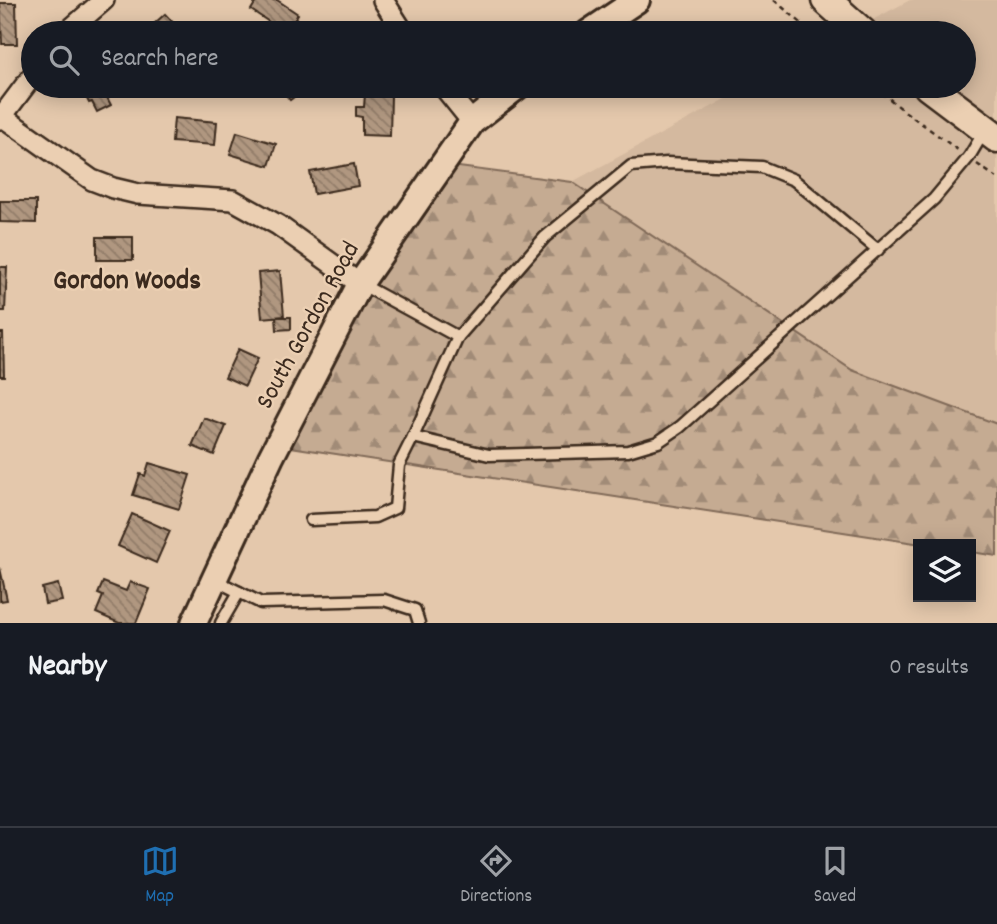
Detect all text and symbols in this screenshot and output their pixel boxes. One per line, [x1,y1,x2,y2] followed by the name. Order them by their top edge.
[21,21,976,98] search box
[45,41,83,79] icon: search
[101,41,219,78] text: Search here
[248,236,370,416] street label: South Gordon Road
[53,263,201,303] district label: Gordon Woods
[913,539,976,602] map controls
[913,539,976,602] button: layers
[28,647,106,690] text: Nearby
[889,652,969,685] text: 0 results
[141,842,179,911] tab: Map
[460,842,532,911] tab: Directions
[814,842,856,911] tab: Saved

